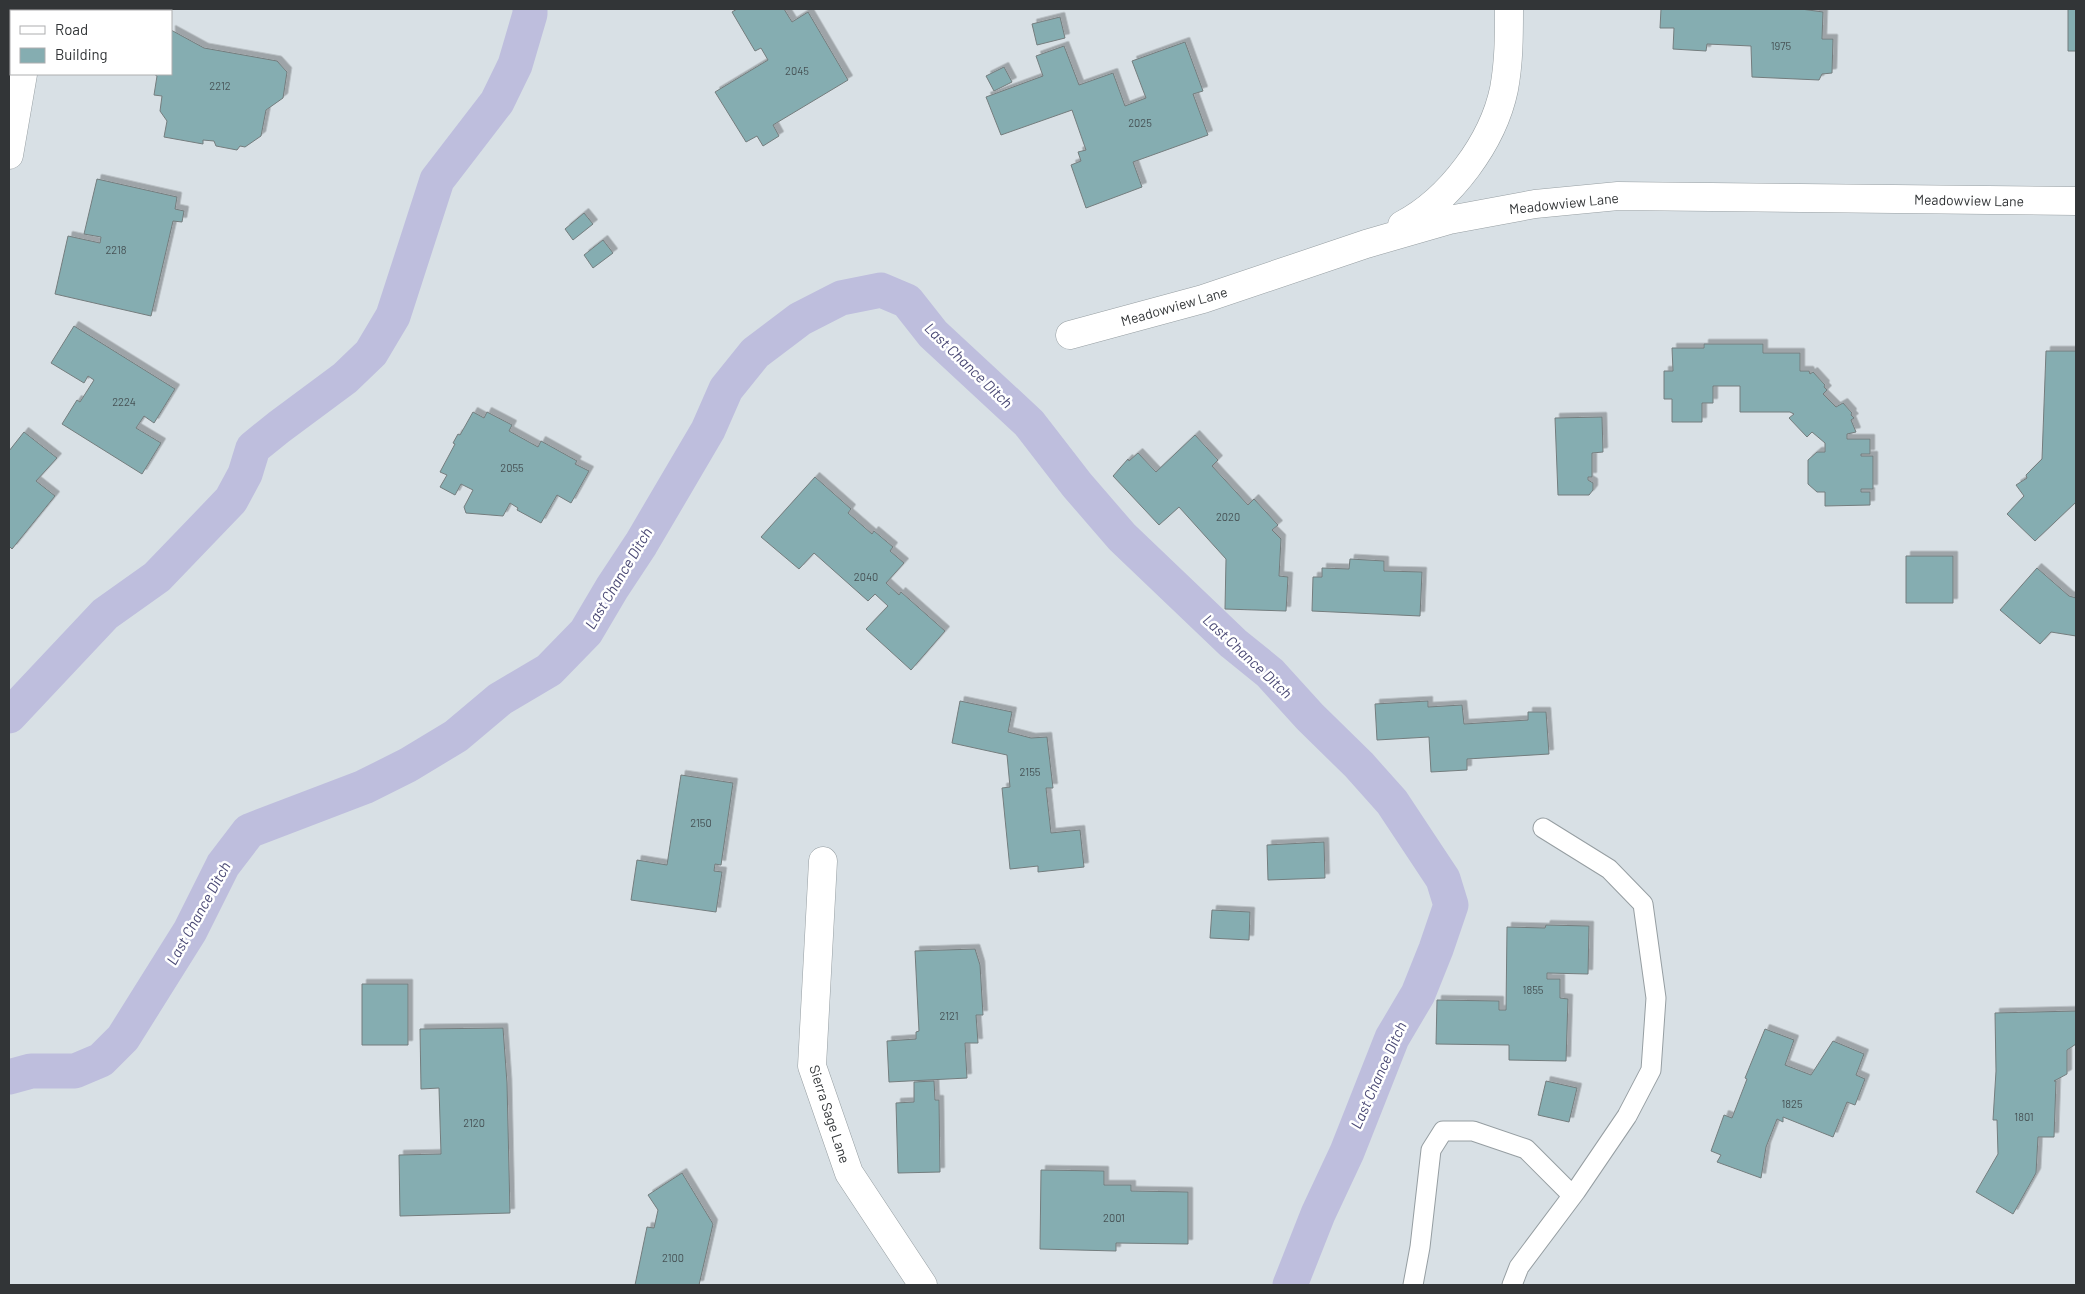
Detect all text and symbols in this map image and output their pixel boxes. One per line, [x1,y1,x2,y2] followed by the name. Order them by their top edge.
[10,10,172,75] legend
[55,20,88,38] text: Road
[1771,39,1792,52] house number: 1975
[55,45,108,63] text: Building
[785,64,809,77] house number: 2045
[209,79,231,92] house number: 2212
[1128,116,1152,129] house number: 2025
[1508,189,1620,217] street label: Meadowview Lane
[1914,191,2024,209] street label: Meadowview Lane
[105,243,127,256] house number: 2218
[1119,283,1229,329] street label: Meadowview Lane
[921,319,1017,412] water label: Last Chance Ditch
[112,395,136,408] house number: 2224
[500,461,524,474] house number: 2055
[1216,510,1240,523] house number: 2020
[581,524,655,632] water label: Last Chance Ditch
[854,570,878,583] house number: 2040
[1200,610,1296,702] water label: Last Chance Ditch
[1020,765,1041,778] house number: 2155
[690,816,712,829] house number: 2150
[162,858,234,968] water label: Last Chance Ditch
[1523,983,1544,996] house number: 1855
[939,1009,959,1022] house number: 2121
[1346,1019,1410,1131] water label: Last Chance Ditch
[806,1063,854,1165] street label: Sierra Sage Lane
[1781,1097,1803,1110] house number: 1825
[2014,1110,2034,1123] house number: 1801
[463,1116,485,1129] house number: 2120
[1103,1211,1125,1224] house number: 2001
[662,1251,684,1264] house number: 2100

